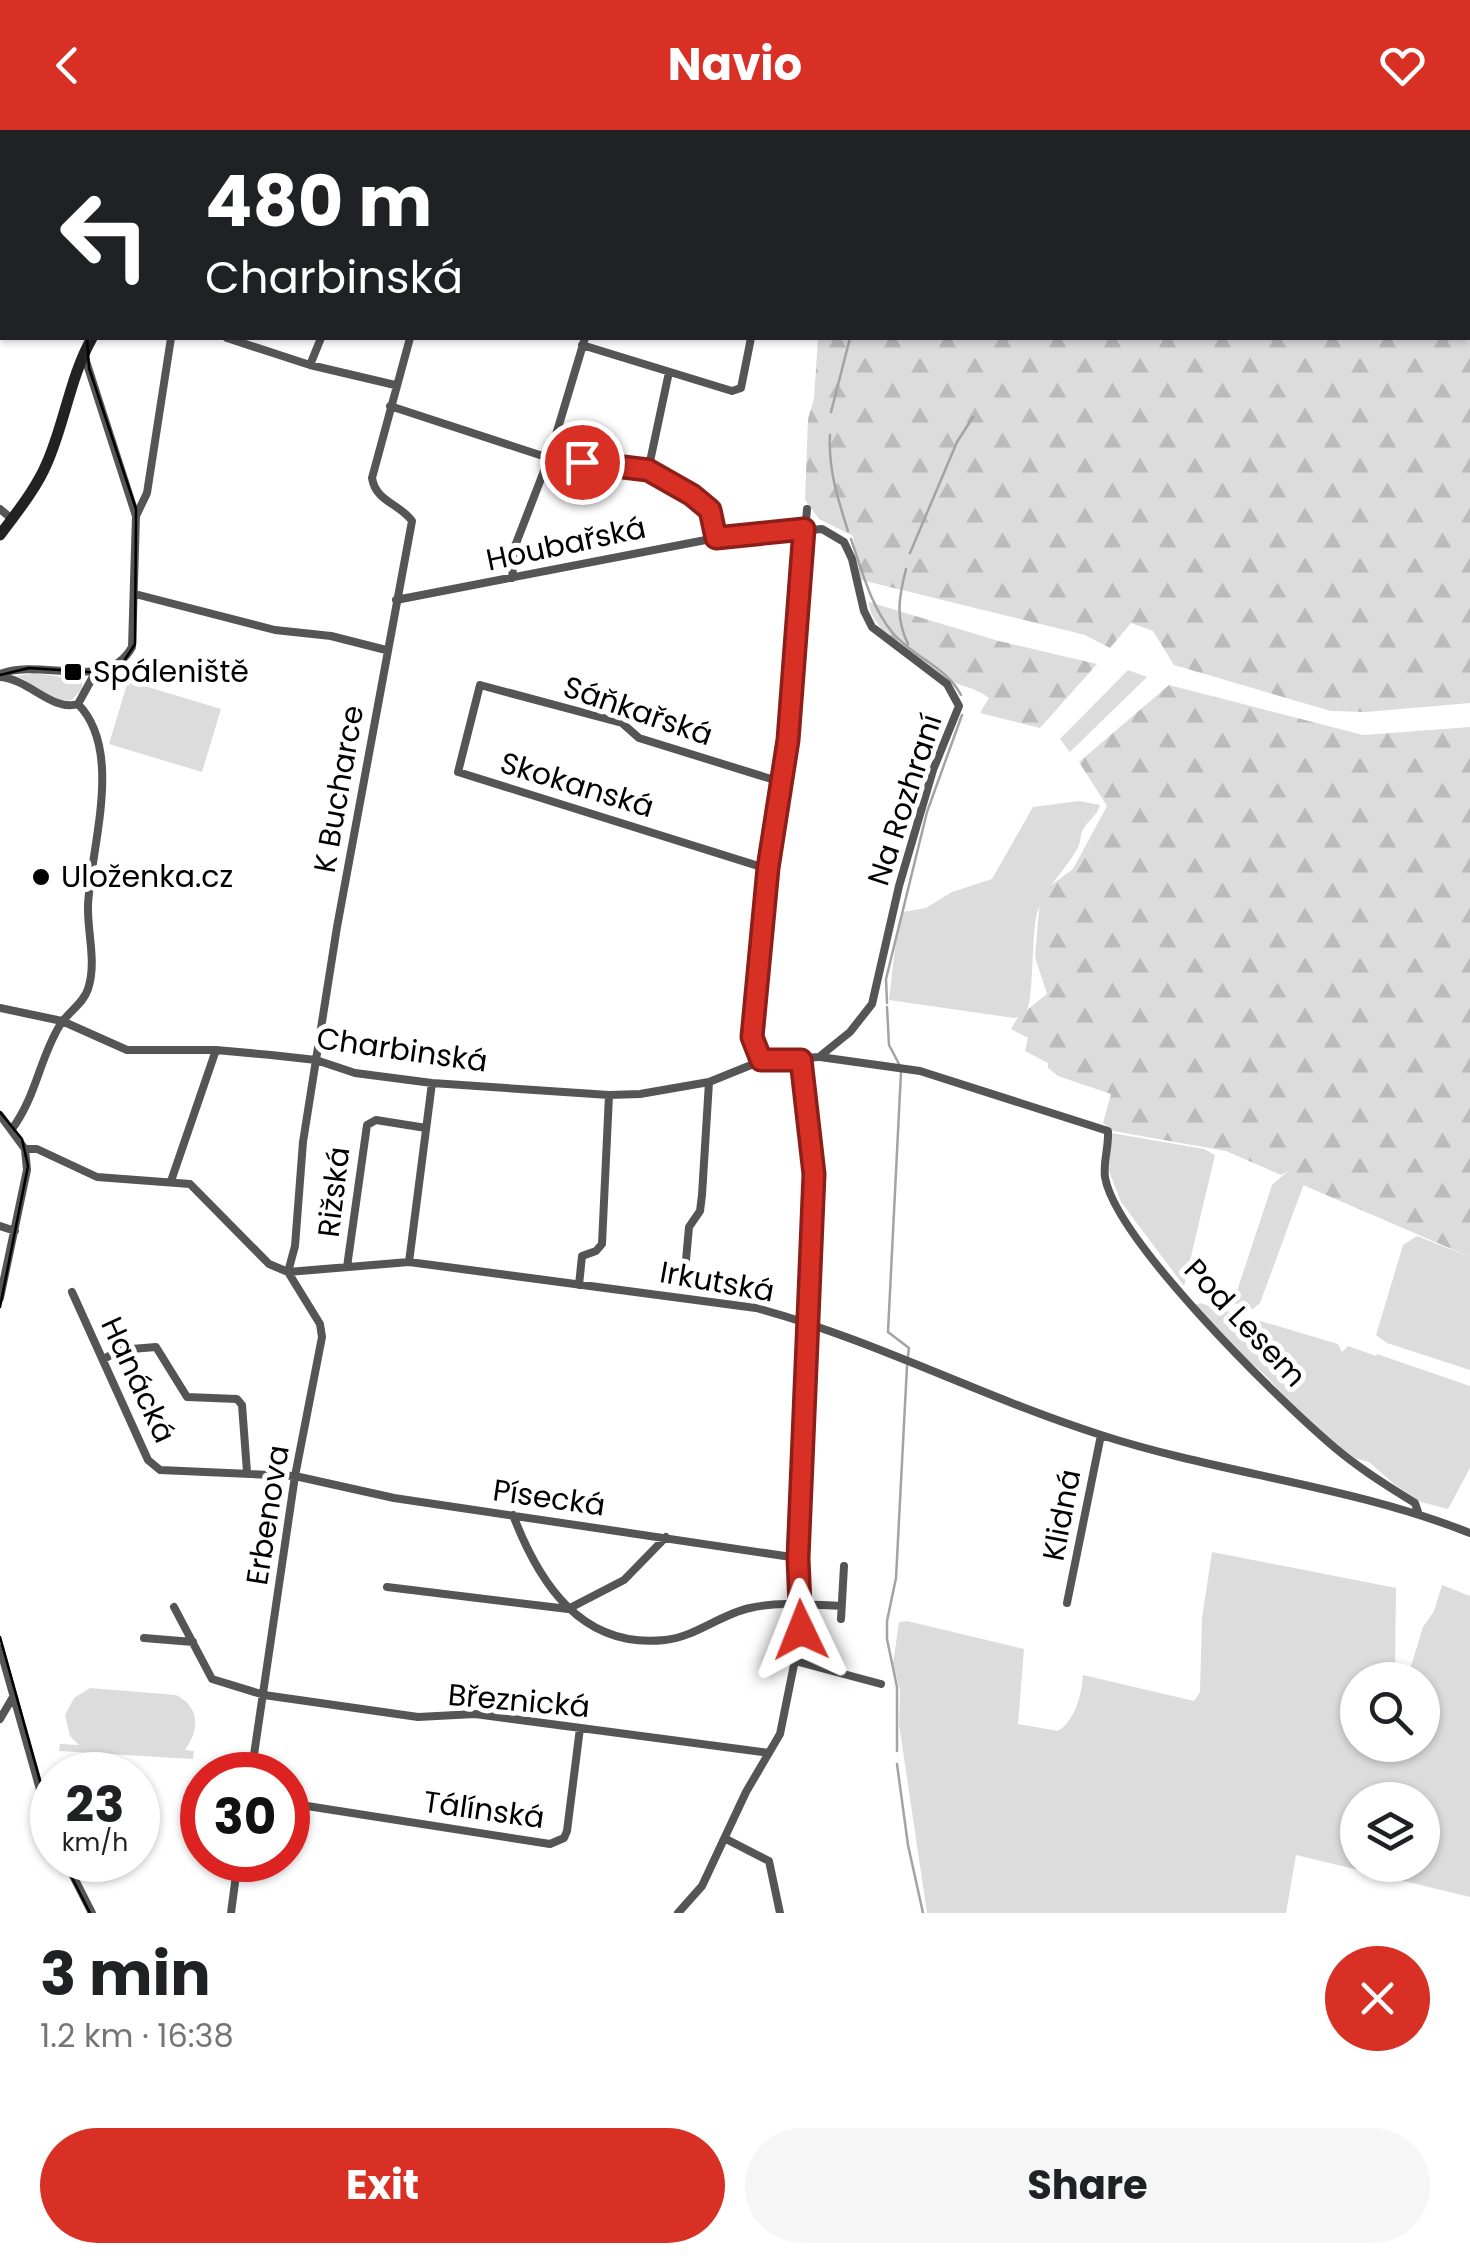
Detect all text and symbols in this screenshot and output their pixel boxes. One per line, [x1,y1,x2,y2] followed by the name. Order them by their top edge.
[668,33,802,96] text: Navio
[40,38,95,93] icon: back
[1375,38,1430,93] icon: heart
[205,152,432,251] text: 480 m
[40,170,170,300] icon: left
[205,246,463,309] text: Charbinská
[540,420,625,505] pin
[555,435,610,490] icon: arrive
[482,506,650,581] street label: Houbařská
[93,650,249,693] place label: Spáleniště
[62,661,84,683] marker: Spáleniště
[558,665,719,756] street label: Sáňkařská
[303,702,374,876] street label: K Bucharce
[857,709,952,891] street label: Na Rozhraní
[495,741,659,828] street label: Skokanská
[61,855,233,898] place label: Uloženka.cz
[30,866,52,888] marker: Uloženka.cz
[314,1016,490,1083] street label: Charbinská
[307,1144,360,1240] street label: Rižská
[1175,1249,1316,1396] street label: Pod Lesem
[656,1250,778,1313] street label: Irkutská
[91,1310,186,1450] street label: Hanácká
[235,1442,300,1588] street label: Erbenova
[1032,1465,1091,1564] street label: Klidná
[490,1468,608,1527] street label: Písecká
[749,1578,853,1682] position arrow
[1340,1662,1440,1882] map controls
[1340,1662,1440,1762] button: search
[446,1673,592,1728] street label: Březnická
[180,1752,310,1882] speed limit sign: 30
[66,1769,124,1840] text: 23
[421,1780,547,1839] street label: Tálínská
[1340,1782,1440,1882] button: layers
[62,1825,128,1860] text: km/h
[40,1932,211,2016] text: 3 min
[1325,1946,1430,2051] button: close
[40,2013,234,2058] text: 1.2 km · 16:38
[40,2128,725,2243] button: Exit
[745,2128,1430,2243] button: Share

